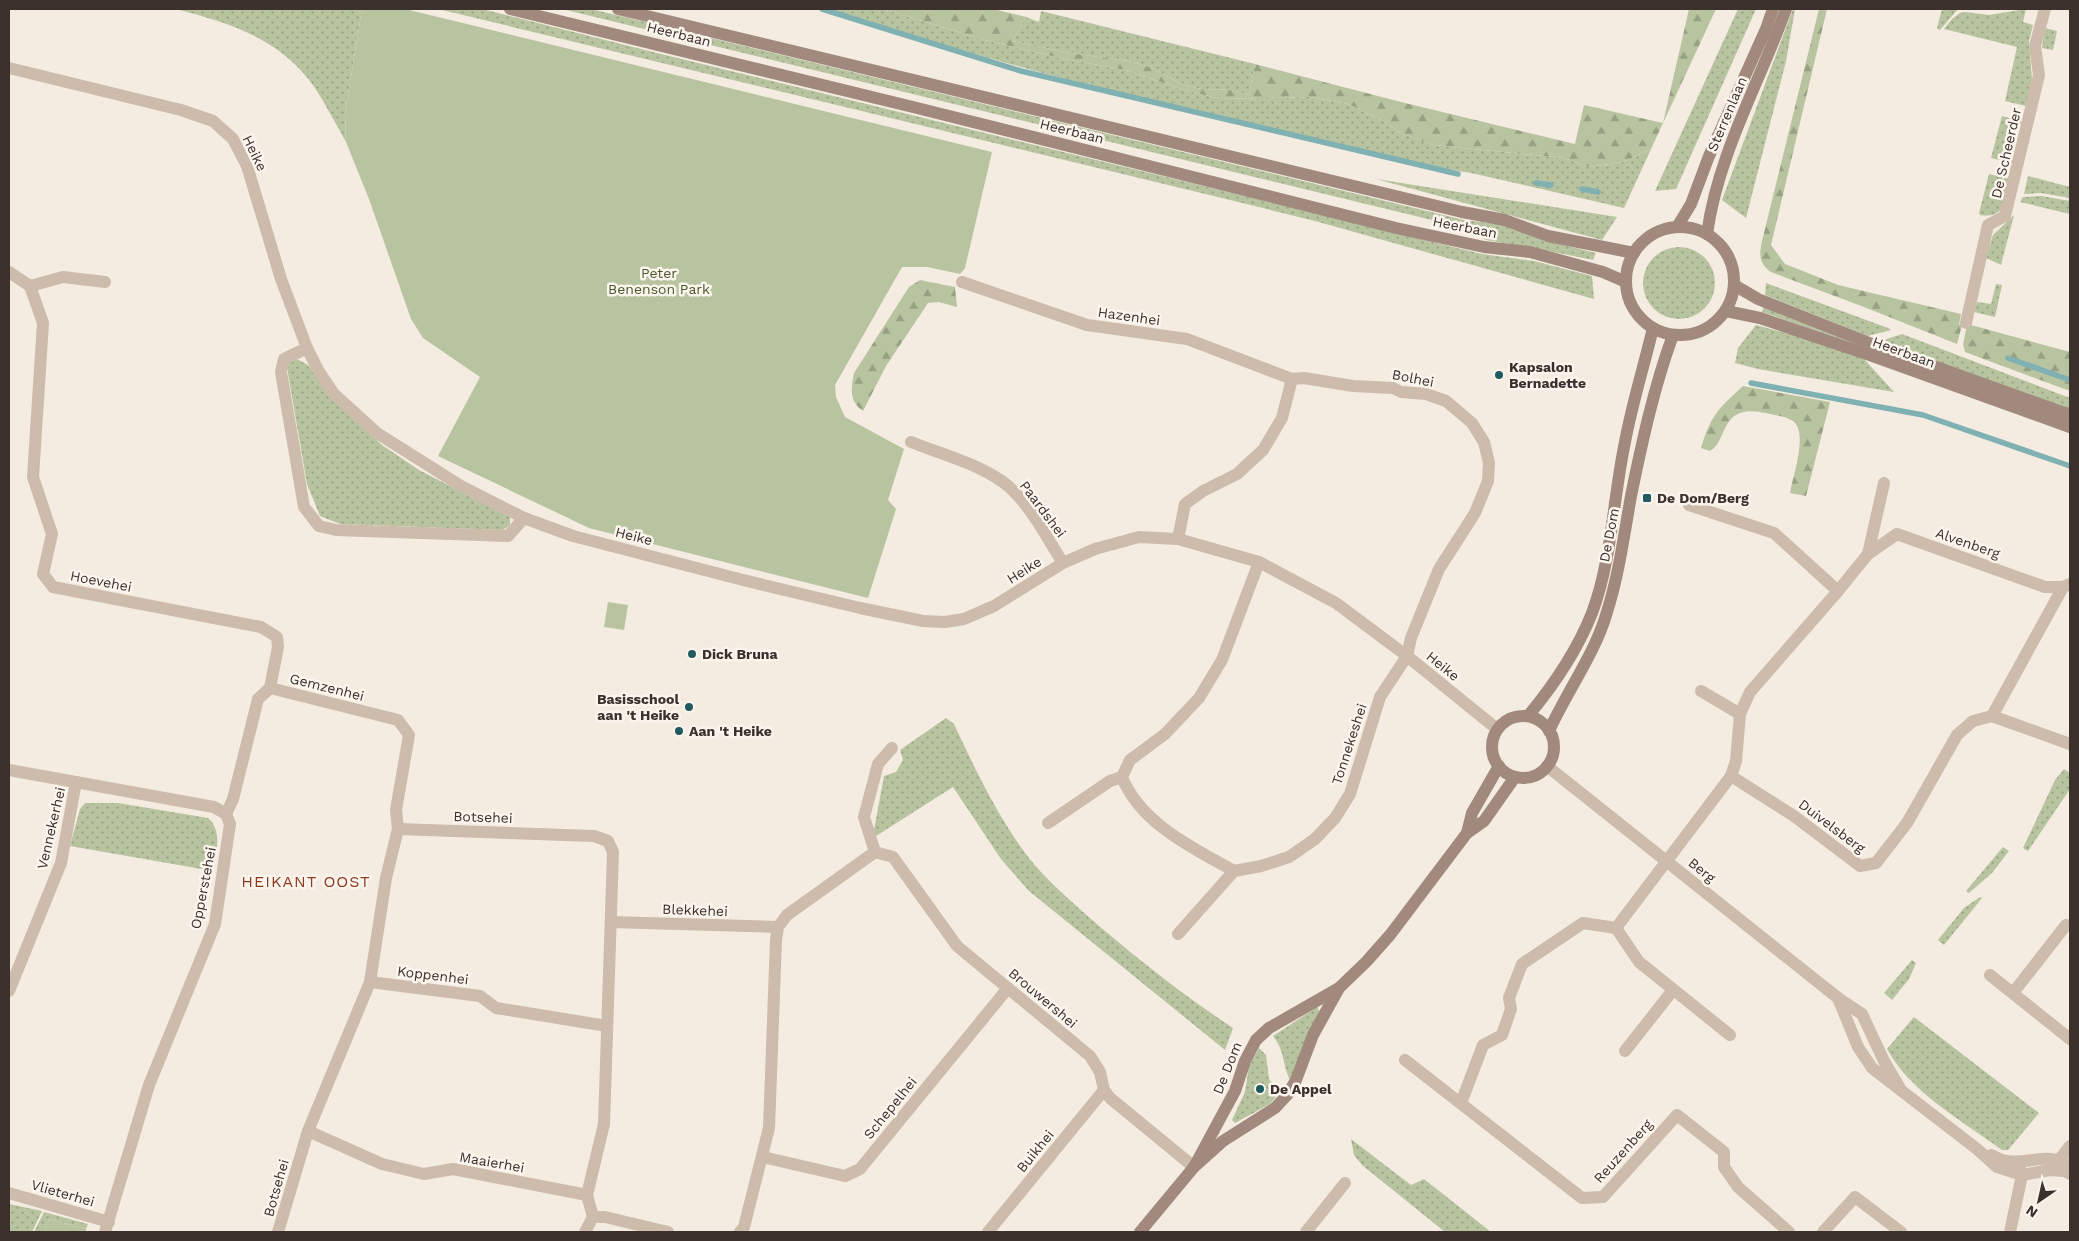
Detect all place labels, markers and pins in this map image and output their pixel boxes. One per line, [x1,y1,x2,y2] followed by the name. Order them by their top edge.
[1509,359,1586,391] place label: Kapsalon Bernadette
[1493,369,1505,381] marker: Kapsalon Bernadette
[1657,490,1749,506] place label: De Dom/Berg
[1641,492,1653,504] marker: De Dom/Berg
[702,646,778,662] place label: Dick Bruna
[686,648,698,660] marker: Dick Bruna
[597,691,679,723] place label: Basisschool aan 't Heike
[683,701,695,713] marker: Basisschool aan 't Heike
[689,723,772,739] place label: Aan 't Heike
[673,725,685,737] marker: Aan 't Heike
[1270,1081,1332,1097] place label: De Appel
[1254,1083,1266,1095] marker: De Appel

